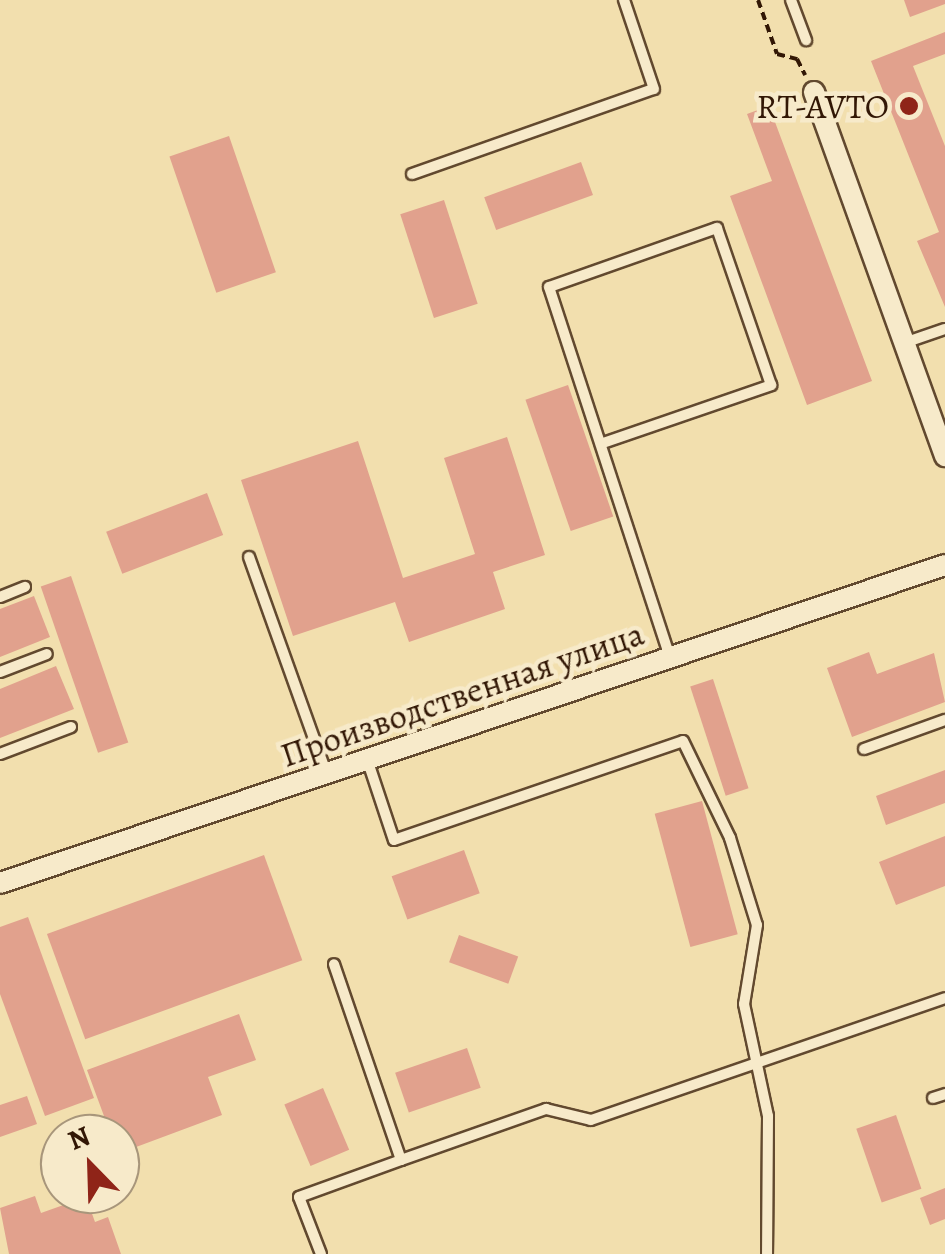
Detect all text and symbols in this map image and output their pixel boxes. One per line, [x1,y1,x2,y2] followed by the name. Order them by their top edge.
[756,85,889,127] place label: RT-AVTO
[898,95,920,117] marker: RT-AVTO
[275,612,649,776] street label: Производственная улица
[40,1114,140,1214] north arrow
[62,1117,96,1160] text: N

